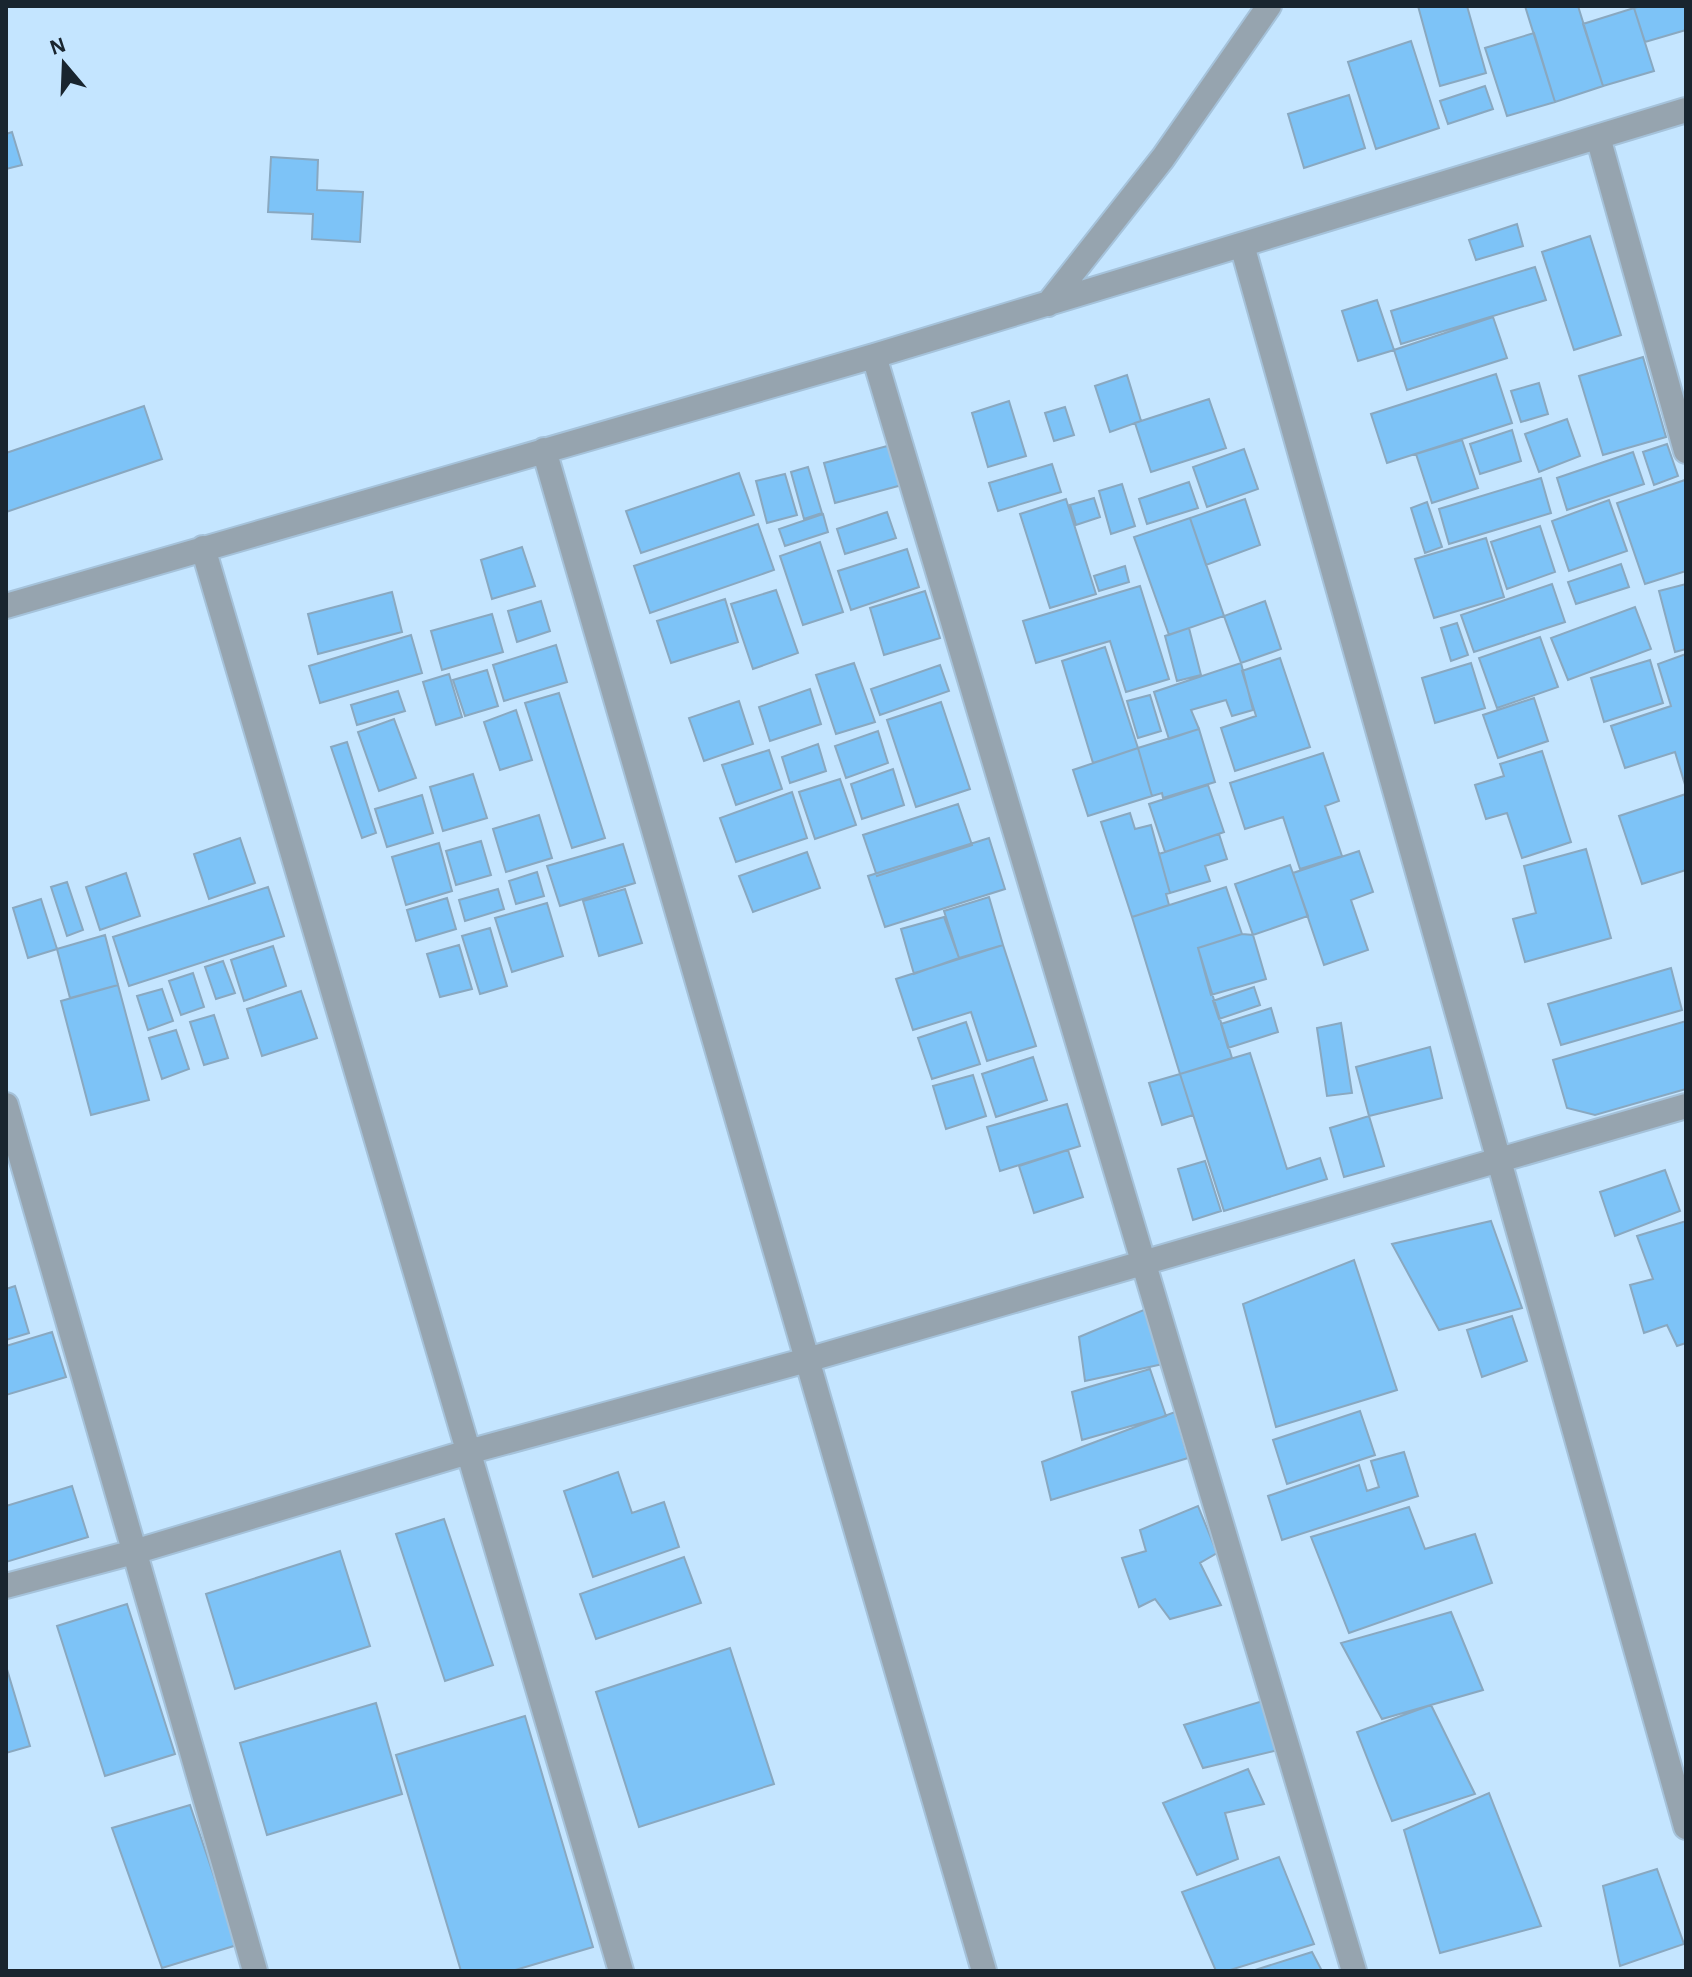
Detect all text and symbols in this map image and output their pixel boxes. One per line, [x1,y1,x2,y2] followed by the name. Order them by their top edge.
[24,24,104,104] north arrow
[47,33,69,59] text: N

